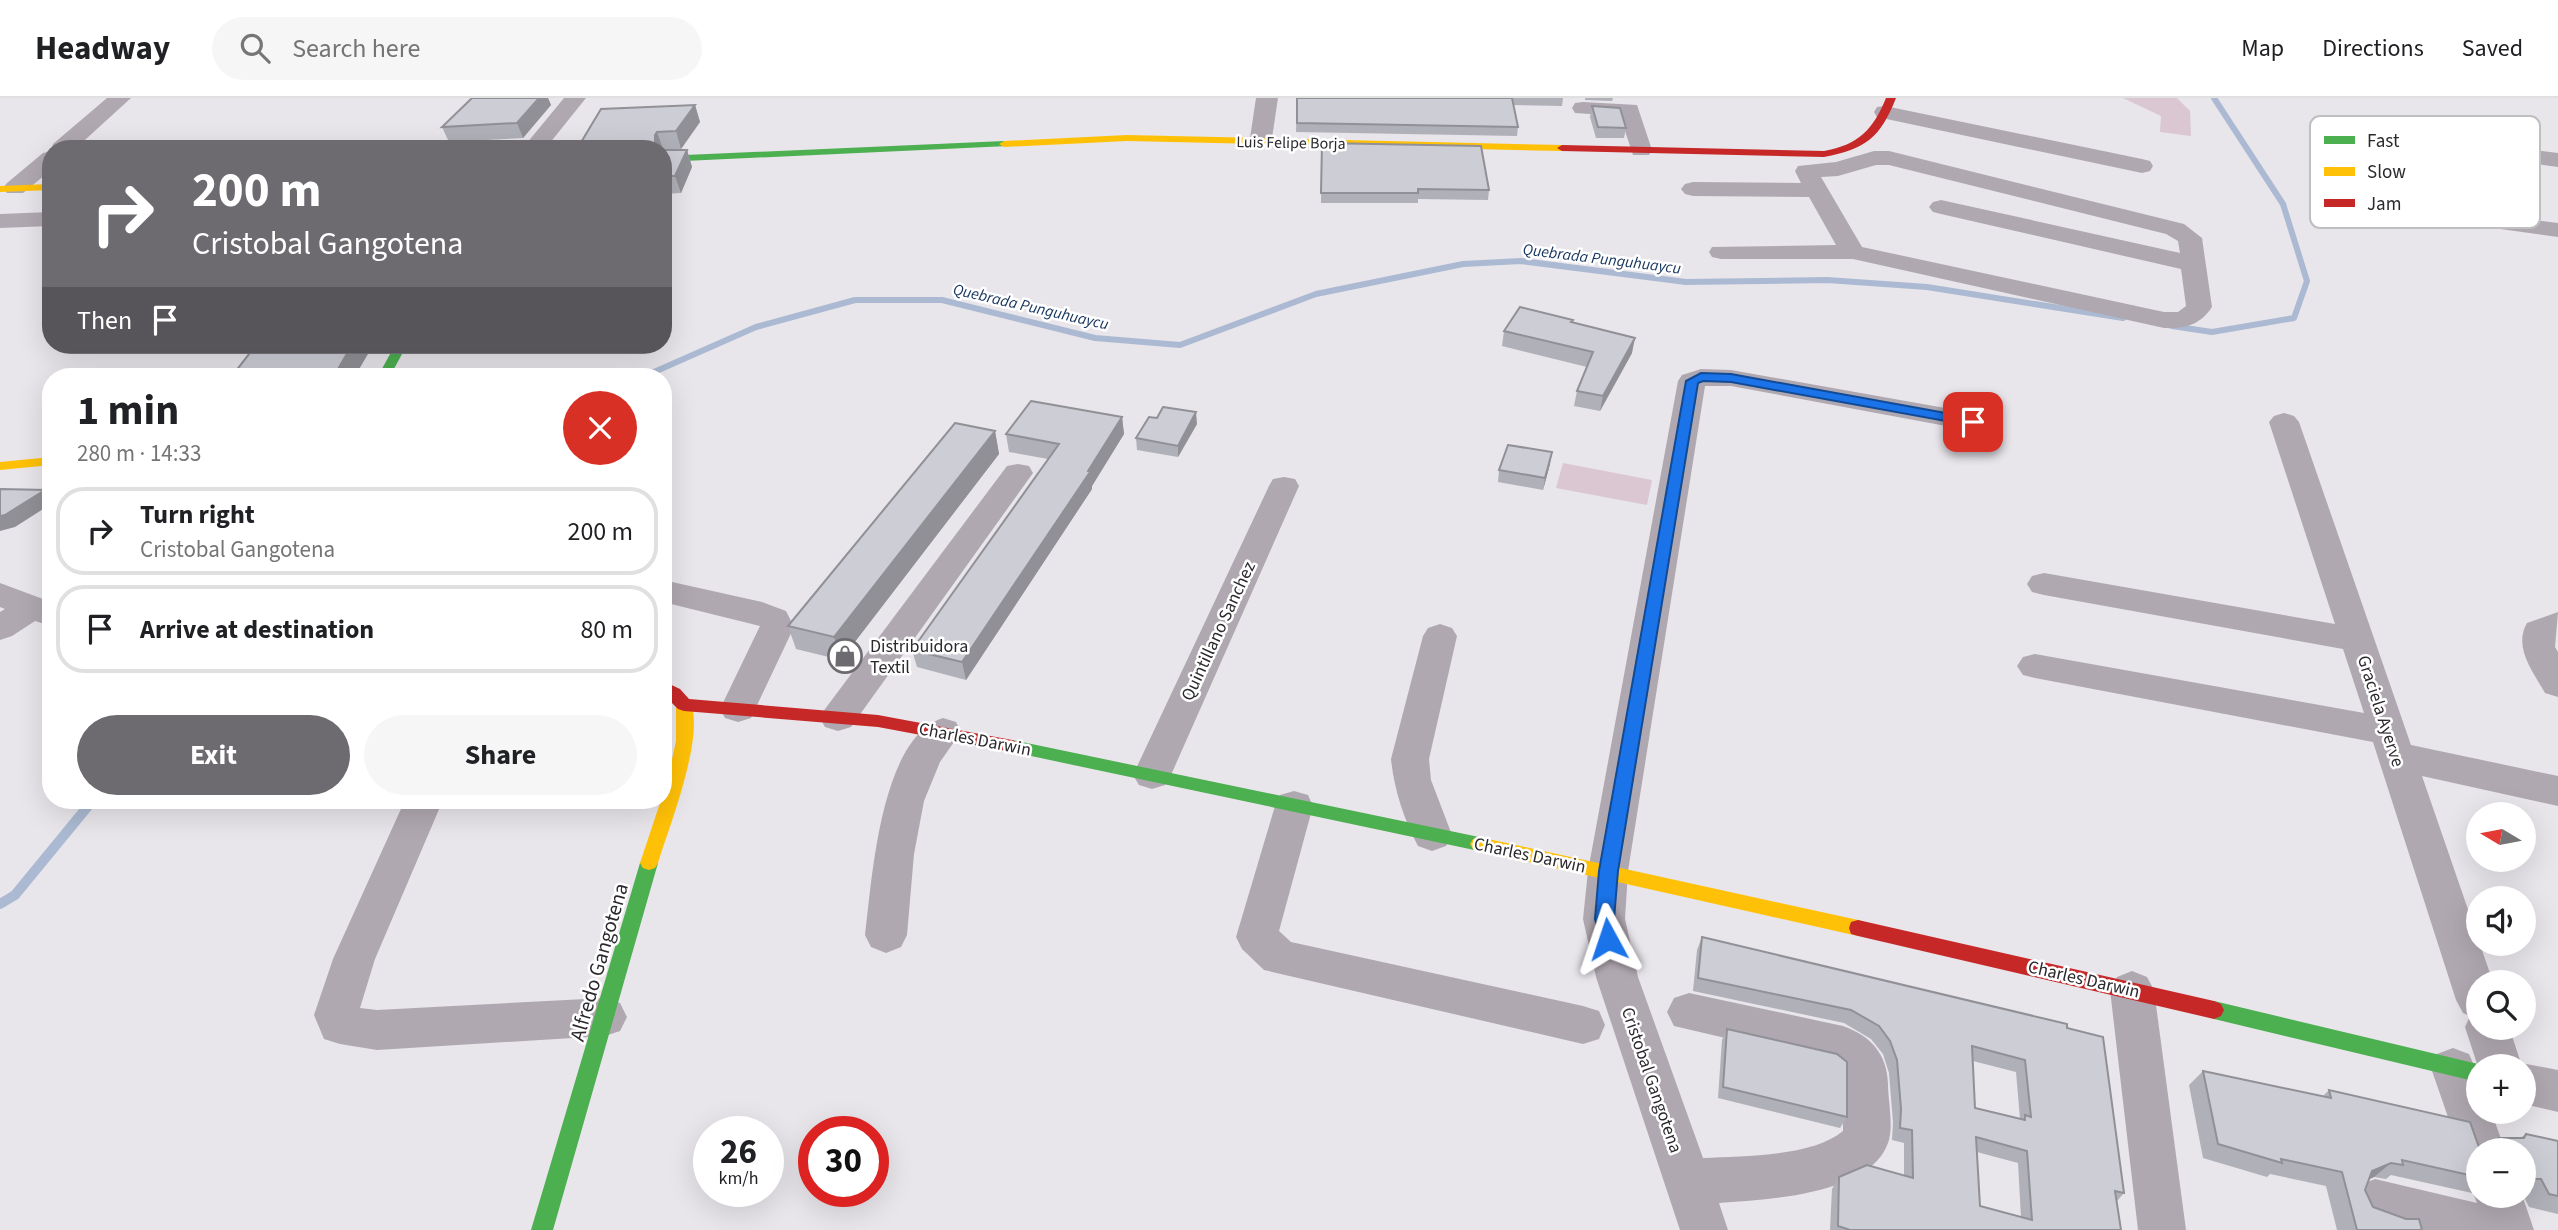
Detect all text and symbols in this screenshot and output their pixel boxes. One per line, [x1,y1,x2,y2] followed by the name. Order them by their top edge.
[212,17,702,80] search box
[35,25,170,72] text: Headway
[236,29,274,67] icon: search
[292,30,420,67] text: Search here
[2241,31,2284,66] text: Map
[2322,31,2424,66] text: Directions
[2462,31,2523,66] text: Saved
[2310,116,2540,228] legend
[2367,128,2400,155] text: Fast
[1236,131,1346,155] street label: Luis Felipe Borja
[192,156,321,226] text: 200 m
[2367,159,2406,186] text: Slow
[77,168,168,259] icon: right
[2367,191,2401,218] text: Jam
[192,221,463,267] text: Cristobal Gangotena
[1522,238,1682,280] water label: Quebrada Punguhuaycu
[951,278,1111,336] water label: Quebrada Punguhuaycu
[146,301,184,339] icon: arrive
[77,302,132,339] text: Then
[77,381,179,441] text: 1 min
[563,391,637,465] button: close
[1943,392,2003,452] pin
[1954,403,1992,441] icon: arrive
[77,437,201,470] text: 280 m · 14:33
[140,496,255,533] text: Turn right
[81,512,119,550] icon: right
[567,513,633,550] text: 200 m
[140,533,335,566] text: Cristobal Gangotena
[1175,557,1262,705] street label: Quintillano Sanchez
[81,610,119,648] icon: arrive
[140,611,374,648] text: Arrive at destination
[580,611,633,648] text: 80 m
[870,634,968,680] place label: Distribuidora Textil
[826,637,864,675] shop icon: Distribuidora Textil
[2351,652,2410,770] street label: Graciela Ayerve
[77,715,350,795] button: Exit
[364,715,637,795] button: Share
[917,716,1033,763] street label: Charles Darwin
[2466,802,2536,872] north arrow
[2466,802,2536,1208] map controls
[1472,831,1588,880] street label: Charles Darwin
[562,879,636,1045] street label: Alfredo Gangotena
[2466,886,2536,956] button: sound
[1571,902,1645,976] position arrow
[2026,954,2142,1004] street label: Charles Darwin
[2466,970,2536,1040] button: search
[1615,1004,1688,1156] street label: Cristobal Gangotena
[2466,1054,2536,1124] button: +
[798,1116,889,1207] speed limit sign: 30
[720,1127,757,1177] text: 26
[2466,1138,2536,1208] button: −
[719,1166,758,1191] text: km/h

